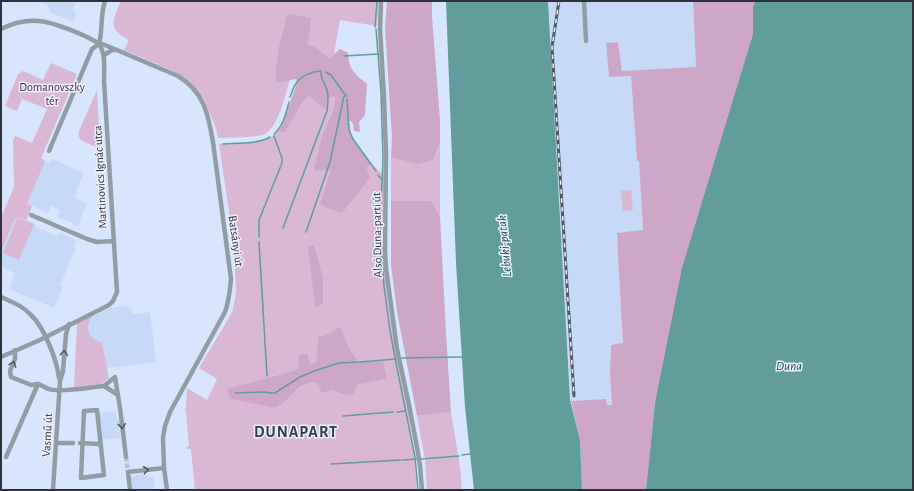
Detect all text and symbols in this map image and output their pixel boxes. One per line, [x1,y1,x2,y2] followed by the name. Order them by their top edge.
[19,81,85,107] park label: Domanovszky tér
[91,125,109,229] street label: Martinovics Ignác utca
[370,192,384,278] street label: Alsó Duna-parti út
[225,215,246,268] street label: Batsányi út
[496,215,514,277] water label: Lebuki-patak
[60,350,69,356] one-way arrow
[8,360,16,367] one-way arrow
[776,360,802,373] water label: Duna
[40,413,54,457] street label: Vasmű út
[118,423,127,429] one-way arrow
[254,424,338,440] district label: DUNAPART
[143,466,149,475] one-way arrow

